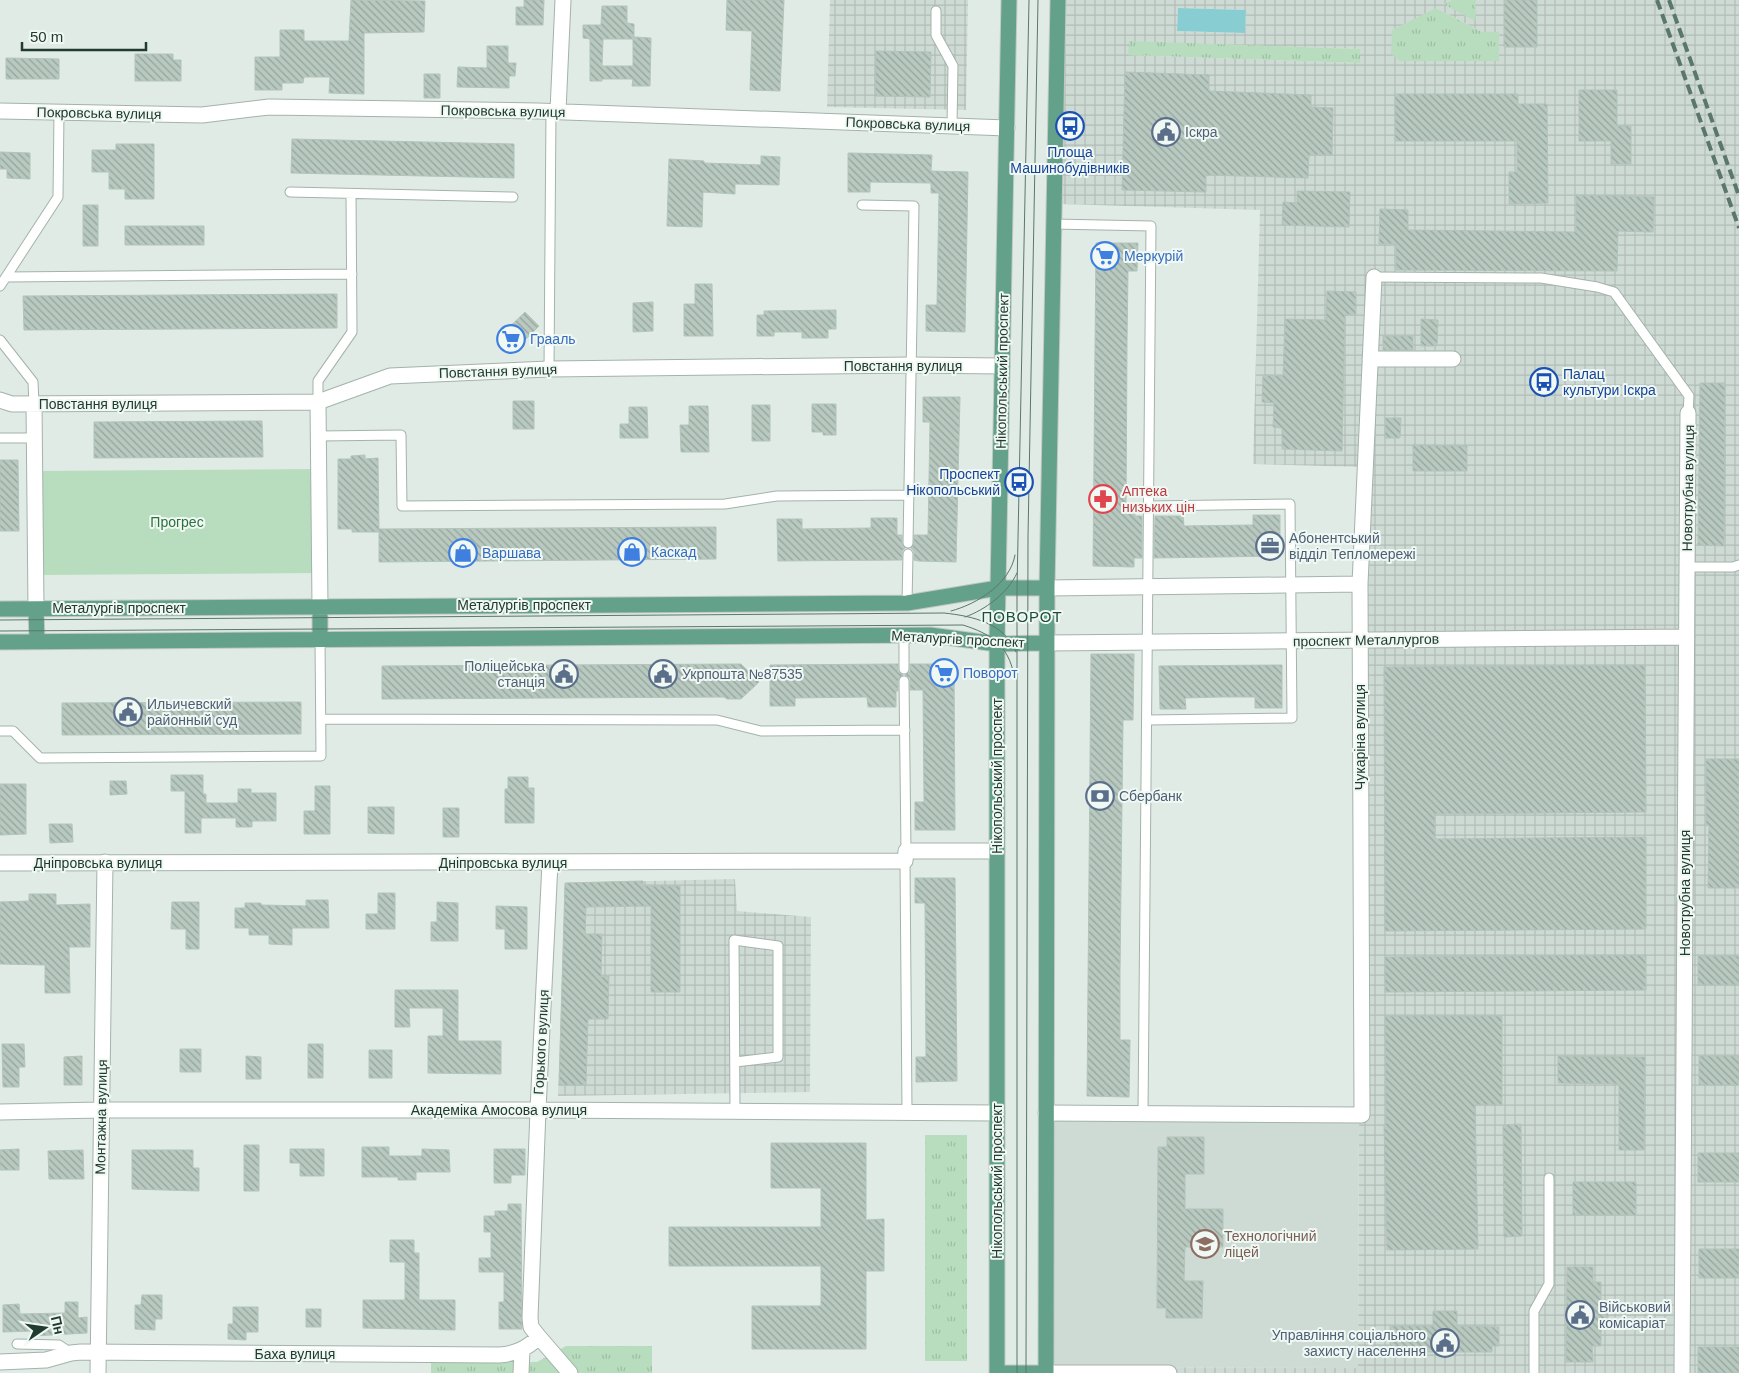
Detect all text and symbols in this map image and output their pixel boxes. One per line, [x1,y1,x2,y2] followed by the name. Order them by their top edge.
[22,20,146,52] scale bar
[30,28,63,45] text: 50 m
[441,102,565,120] street label: Покровська вулиця
[37,104,161,122] street label: Покровська вулиця
[1055,111,1085,141] bus stop icon: Площа Машинобудівників
[845,114,971,134] street label: Покровська вулиця
[1151,117,1181,147] public building icon: Іскра
[1185,124,1218,140] place label: Іскра
[1010,144,1130,176] place label: Площа Машинобудівників
[1090,241,1120,271] supermarket icon: Меркурій
[1124,248,1183,264] place label: Меркурій
[993,292,1011,449] street label: Нікопольський проспект
[496,324,526,354] supermarket icon: Грааль
[530,331,576,347] place label: Грааль
[844,358,962,374] street label: Повстання вулиця
[438,361,558,381] street label: Повстання вулиця
[1563,366,1656,398] place label: Палац культури Іскра
[1529,367,1559,397] bus stop icon: Палац культури Іскра
[39,396,157,412] street label: Повстання вулиця
[1679,425,1697,551] street label: Новотрубна вулиця
[906,466,1001,498] place label: Проспект Нікопольський
[1004,467,1034,497] bus stop icon: Проспект Нікопольський
[1122,483,1195,515] place label: Аптека низьких цін
[1088,484,1118,514] pharmacy icon: Аптека низьких цін
[150,514,204,530] park label: Прогрес
[1289,530,1416,562] place label: Абонентський відділ Тепломережі
[1255,531,1285,561] office icon: Абонентський відділ Тепломережі
[617,537,647,567] shop icon: Каскад
[448,538,478,568] shop icon: Варшава
[651,544,696,560] place label: Каскад
[482,545,541,561] place label: Варшава
[457,597,591,613] street label: Металургів проспект
[52,600,186,616] street label: Металургів проспект
[981,608,1063,625] district label: ПОВОРОТ
[891,628,1026,651] street label: Металургів проспект
[1293,631,1439,649] street label: проспект Металлургов
[464,658,545,690] place label: Поліцейська станція
[929,658,959,688] supermarket icon: Поворот
[549,659,579,689] public building icon: Поліцейська станція
[648,659,678,689] public building icon: Укрпошта №87535
[963,665,1018,681] place label: Поворот
[682,666,803,682] place label: Укрпошта №87535
[1352,684,1368,790] street label: Чукаріна вулиця
[147,696,237,728] place label: Ильичевский районный суд
[113,697,143,727] public building icon: Ильичевский районный суд
[989,697,1005,854] street label: Нікопольський проспект
[1085,781,1115,811] bank icon: Сбербанк
[1119,788,1183,804] place label: Сбербанк
[1677,830,1693,956] street label: Новотрубна вулиця
[34,855,162,871] street label: Дніпровська вулиця
[439,855,567,871] street label: Дніпровська вулиця
[530,989,552,1095] street label: Горького вулиця
[92,1059,110,1175] street label: Монтажна вулиця
[411,1102,587,1118] street label: Академіка Амосова вулиця
[989,1102,1005,1259] street label: Нікопольський проспект
[1224,1228,1316,1260] place label: Технологічний ліцей
[1190,1229,1220,1259] school or university icon: Технологічний ліцей
[1599,1299,1671,1331] place label: Військовий комісаріат
[1565,1300,1595,1330] public building icon: Військовий комісаріат
[20,1303,70,1353] north arrow
[48,1314,68,1336] text: Пн
[1272,1327,1426,1359] place label: Управління соціального захисту населення
[1430,1328,1460,1358] public building icon: Управління соціального захисту населення
[255,1346,335,1362] street label: Баха вулиця

